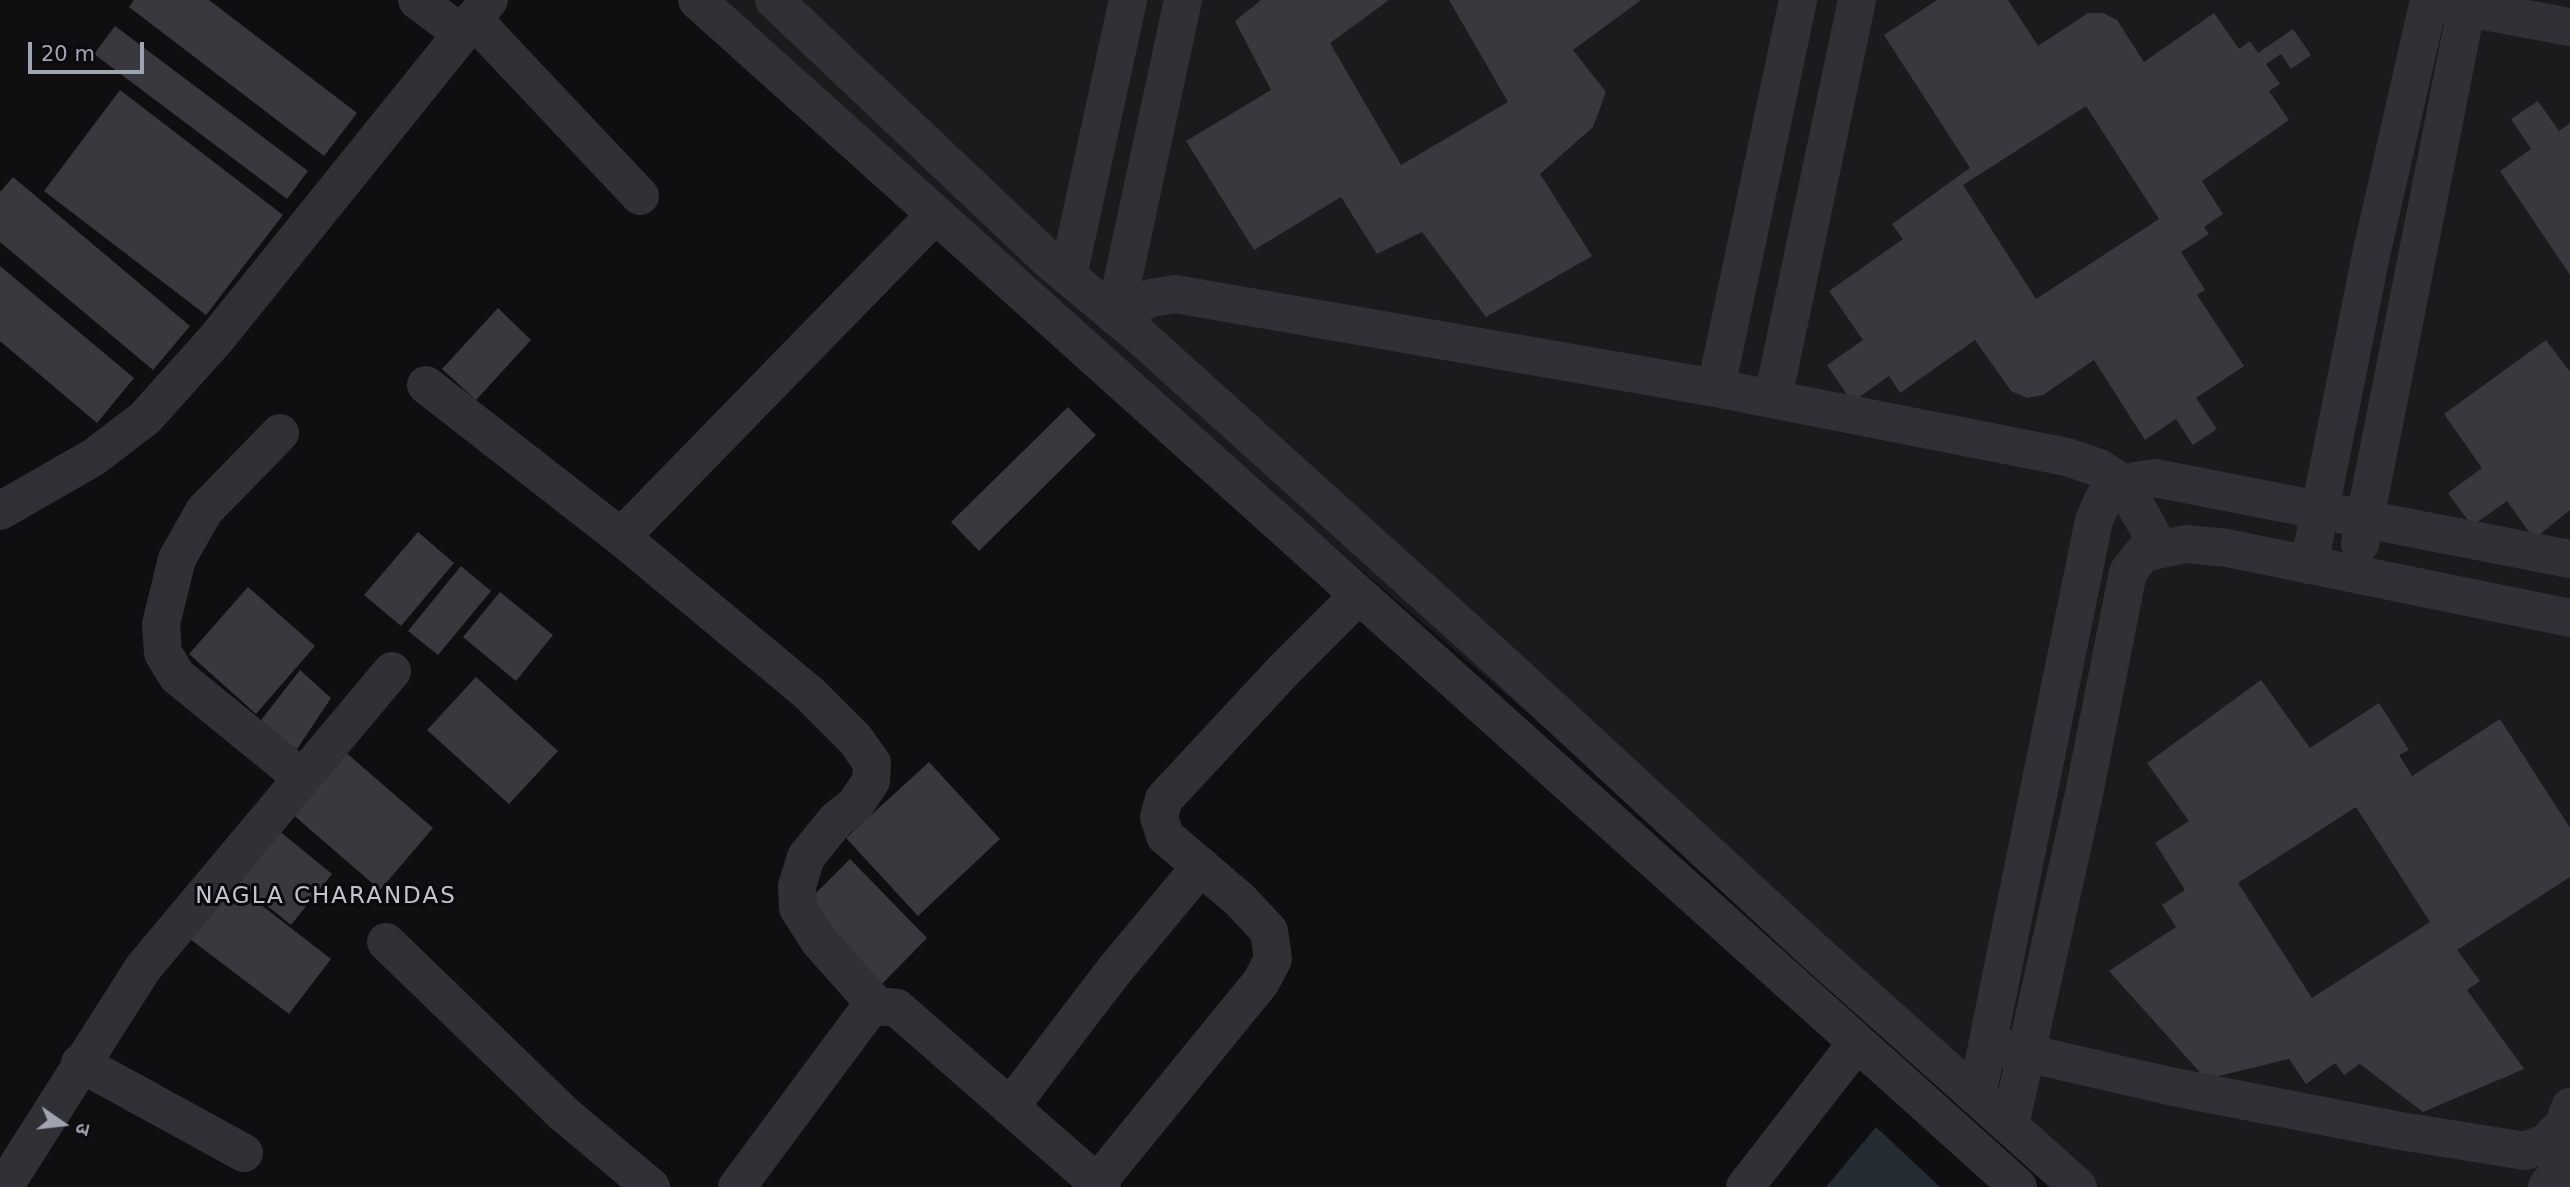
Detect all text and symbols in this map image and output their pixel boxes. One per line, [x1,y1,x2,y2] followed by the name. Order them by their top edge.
[32,28,147,72] scale bar
[41,42,95,66] text: 20 m
[197,883,455,911] district label: NAGLA CHARANDAS
[28,1089,98,1159] north arrow
[71,1121,95,1137] text: उ

